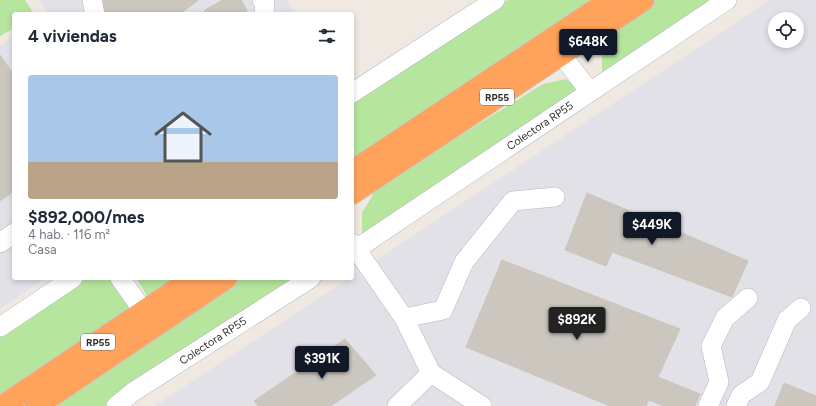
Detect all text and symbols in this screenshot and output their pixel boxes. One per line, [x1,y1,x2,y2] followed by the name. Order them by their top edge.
[768,12,804,48] map controls
[768,12,804,48] button: locate
[316,25,338,47] icon: filters
[28,26,117,46] text: 4 viviendas
[560,29,616,63] pin: $648K
[568,34,608,49] text: $648K
[480,89,514,105] road number: RP55
[504,99,576,153] street label: Colectora RP55
[147,101,219,173] icon: home
[28,207,144,227] text: $892,000/mes
[624,212,680,246] pin: $449K
[632,217,672,232] text: $449K
[28,227,110,242] text: 4 hab. · 116 m²
[28,242,57,257] text: Casa
[549,307,605,341] pin: $892K
[558,312,596,327] text: $892K
[177,315,249,367] street label: Colectora RP55
[81,334,115,350] road number: RP55
[294,346,350,380] pin: $391K
[304,351,340,366] text: $391K

